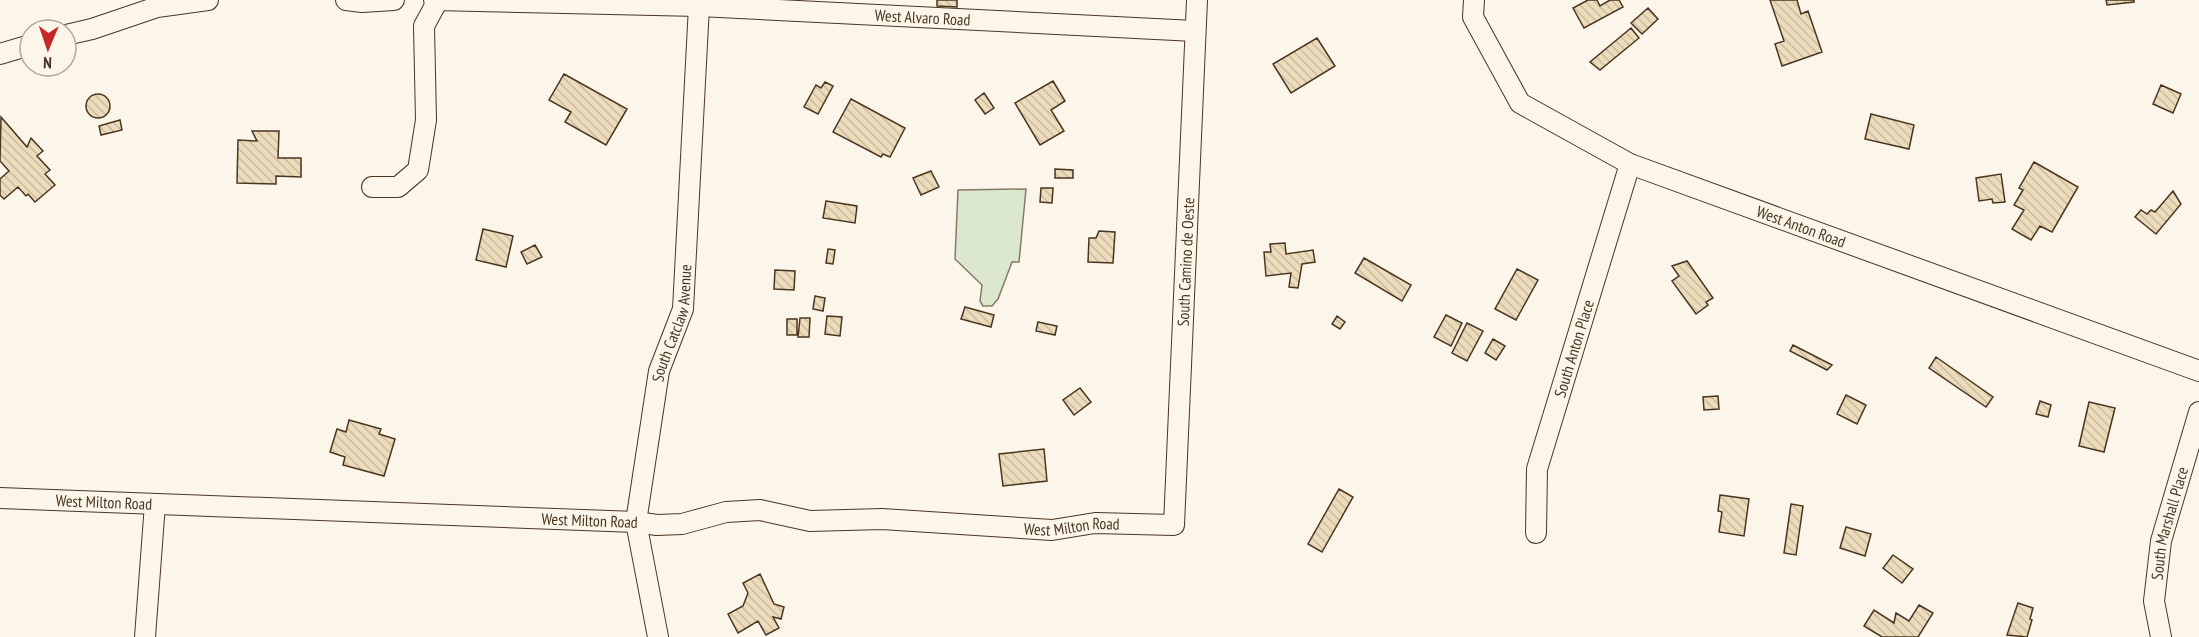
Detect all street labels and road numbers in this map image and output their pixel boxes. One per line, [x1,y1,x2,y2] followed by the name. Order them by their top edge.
[874,5,971,30] street label: West Alvaro Road
[1173,197,1198,327] street label: South Camino de Oeste
[1754,201,1848,252] street label: West Anton Road
[647,264,695,383] street label: South Catclaw Avenue
[1549,297,1598,400] street label: South Anton Place
[2147,465,2192,581] street label: South Marshall Place
[55,490,153,514] street label: West Milton Road
[541,508,638,532] street label: West Milton Road
[1023,513,1120,540] street label: West Milton Road

